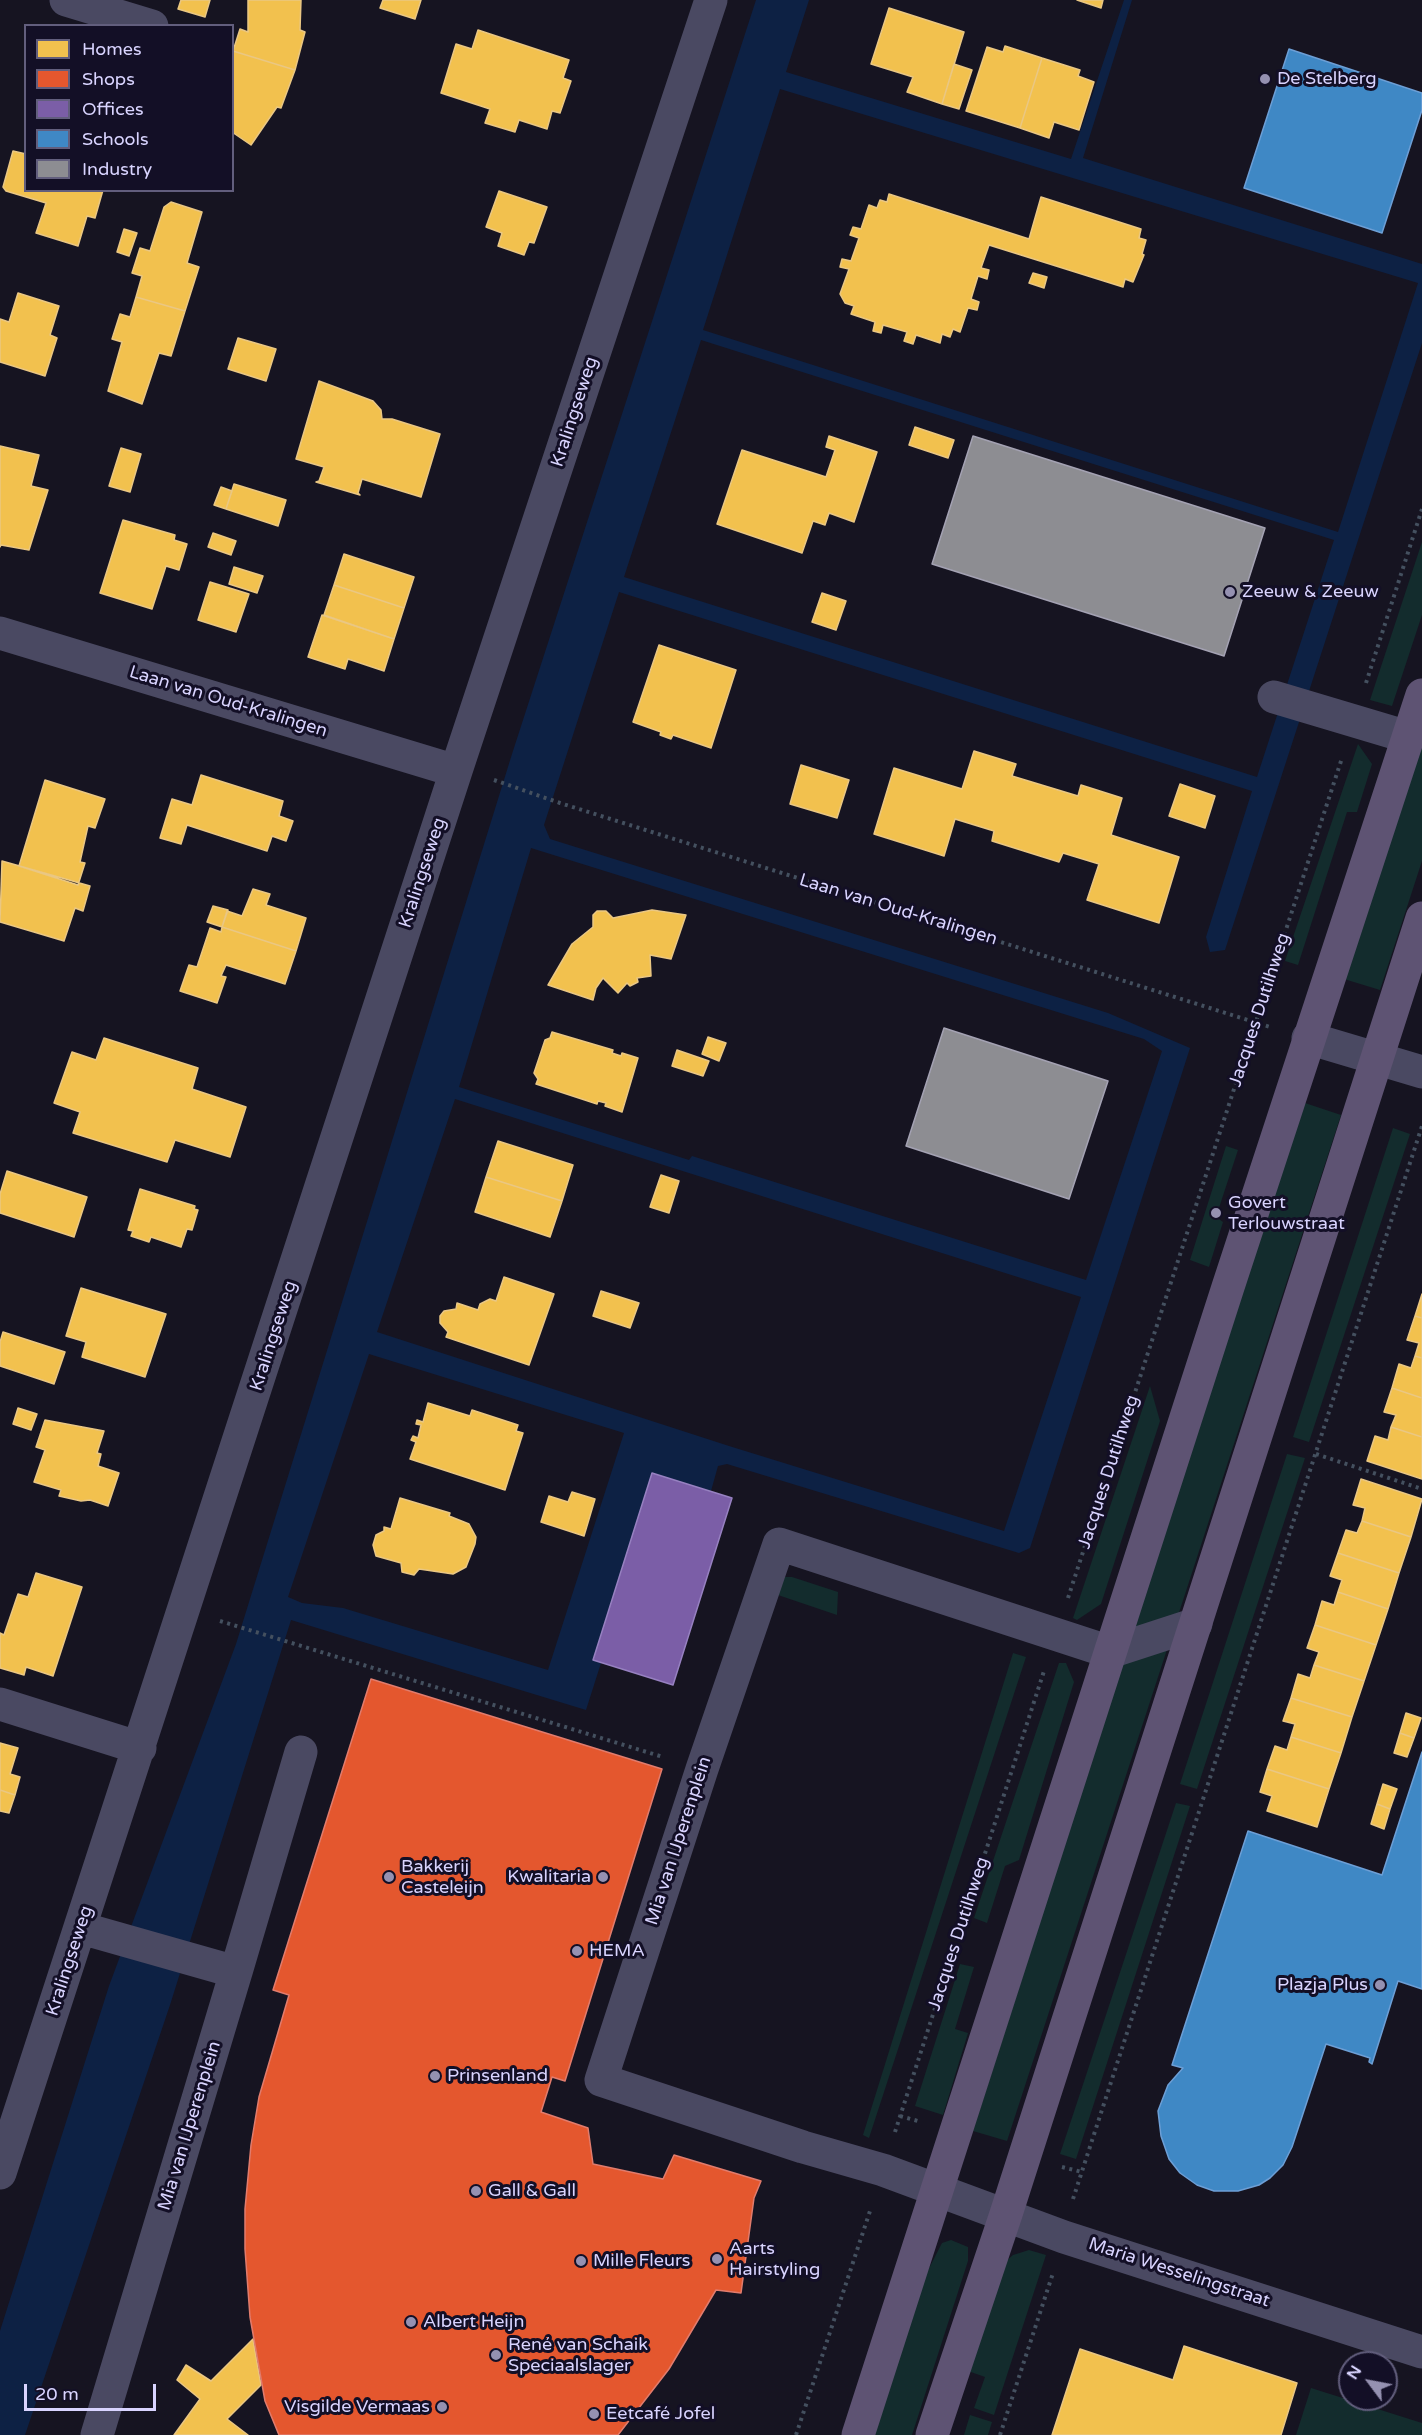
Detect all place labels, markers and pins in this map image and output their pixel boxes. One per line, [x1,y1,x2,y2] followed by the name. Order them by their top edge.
[1277,68,1377,90] place label: De Stelberg
[1258,72,1272,86] marker: De Stelberg
[1242,581,1379,603] place label: Zeeuw & Zeeuw
[1223,585,1237,599] marker: Zeeuw & Zeeuw
[1228,1192,1345,1234] place label: Govert Terlouwstraat
[1209,1206,1223,1220] marker: Govert Terlouwstraat
[401,1856,484,1898] place label: Bakkerij Casteleijn
[507,1866,591,1888] place label: Kwalitaria
[382,1870,396,1884] marker: Bakkerij Casteleijn
[596,1870,610,1884] marker: Kwalitaria
[589,1940,645,1962] place label: HEMA
[570,1944,584,1958] marker: HEMA
[1277,1974,1368,1996] place label: Plazja Plus
[1373,1978,1387,1992] marker: Plazja Plus
[447,2065,548,2087] place label: Prinsenland
[428,2069,442,2083] marker: Prinsenland
[488,2180,576,2202] place label: Gall & Gall
[469,2184,483,2198] marker: Gall & Gall
[729,2238,820,2280] place label: Aarts Hairstyling
[593,2250,691,2272] place label: Mille Fleurs
[710,2252,724,2266] marker: Aarts Hairstyling
[574,2254,588,2268] marker: Mille Fleurs
[423,2311,524,2333] place label: Albert Heijn
[404,2315,418,2329] marker: Albert Heijn
[508,2334,648,2376] place label: René van Schaik Speciaalslager
[489,2348,503,2362] marker: René van Schaik Speciaalslager
[284,2396,430,2418] place label: Visgilde Vermaas
[435,2400,449,2414] marker: Visgilde Vermaas
[606,2403,715,2425] place label: Eetcafé Jofel
[587,2407,601,2421] marker: Eetcafé Jofel

